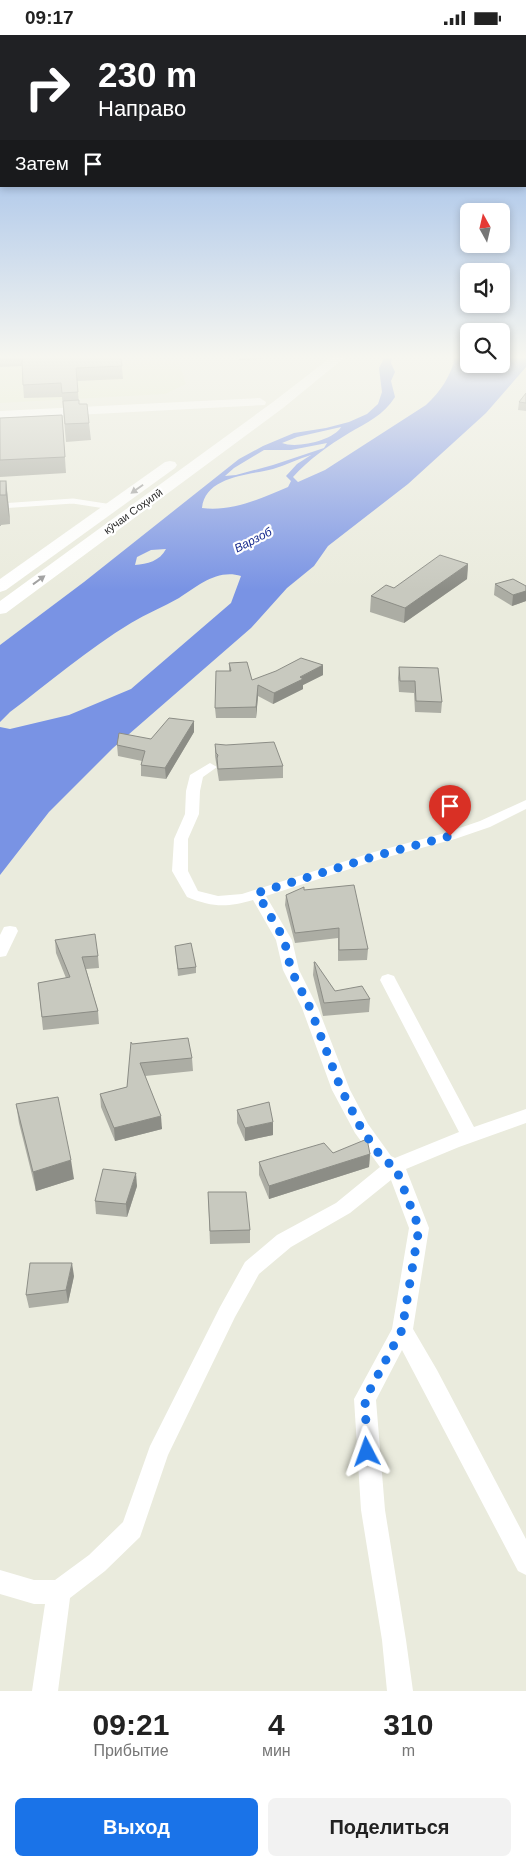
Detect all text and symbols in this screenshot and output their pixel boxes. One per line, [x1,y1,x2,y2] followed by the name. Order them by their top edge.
[25,7,74,28] text: 09:17
[15,55,80,120] icon: right
[98,55,197,94] text: 230 m
[98,96,186,121] text: Направо
[79,150,107,178] icon: arrive
[15,153,69,174] text: Затем
[460,203,510,253] north arrow
[460,203,510,373] map controls
[460,263,510,313] button: sound
[460,323,510,373] button: search
[130,484,144,494] one-way arrow
[101,486,165,536] street label: кӯчаи Соҳилӣ
[232,524,275,555] water label: Варзоб
[32,575,46,585] one-way arrow
[429,785,471,836] pin
[436,792,464,820] icon: arrive
[340,1425,392,1477] position arrow
[93,1708,169,1741] text: 09:21
[268,1708,285,1741] text: 4
[383,1708,433,1741] text: 310
[93,1742,169,1759] text: Прибытие
[262,1742,291,1759] text: мин
[402,1742,415,1759] text: m
[15,1798,258,1856] button: Выход
[268,1798,511,1856] button: Поделиться

